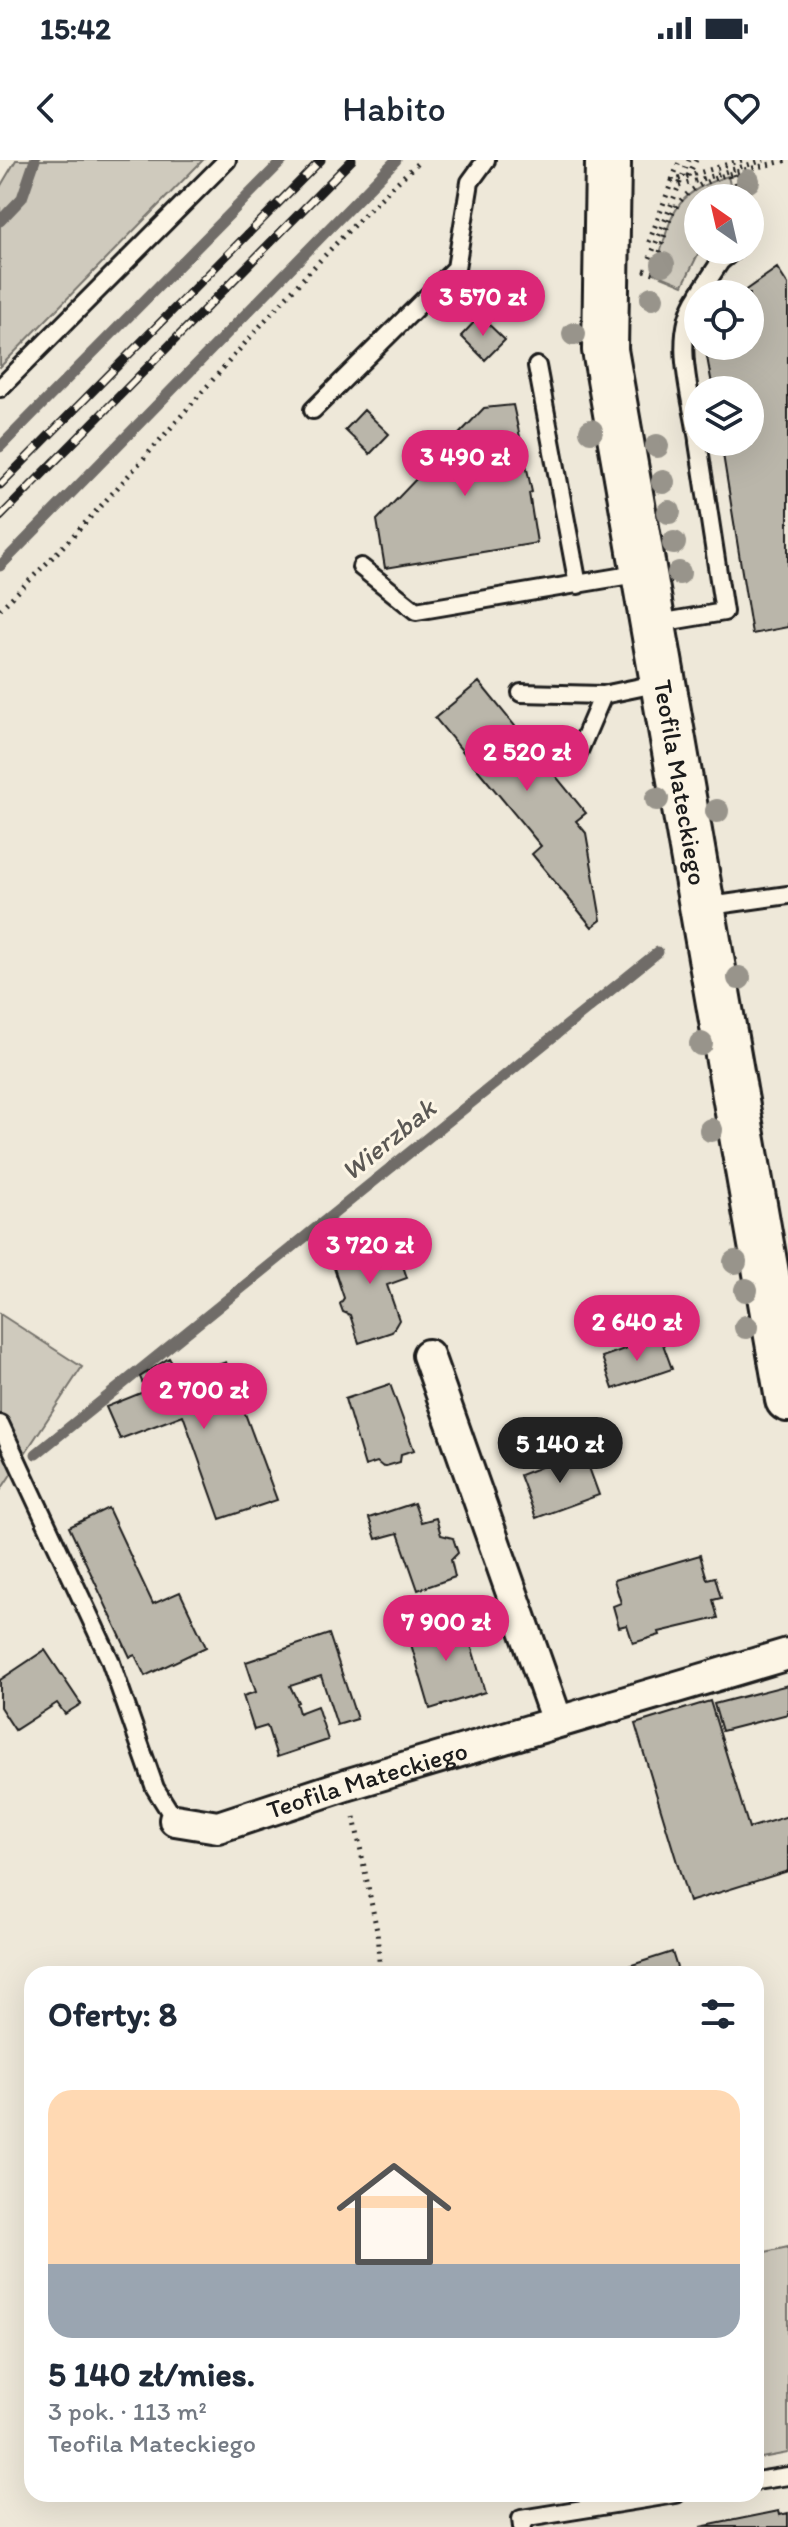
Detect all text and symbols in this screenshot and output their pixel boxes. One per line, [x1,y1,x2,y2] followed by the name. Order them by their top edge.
[40,10,111,47] text: 15:42
[24,86,68,130] icon: back
[720,86,764,130] icon: heart
[342,87,446,130] text: Habito
[684,184,764,264] north arrow
[684,184,764,456] map controls
[400,270,566,338] pin: 3 570 zł
[439,280,527,312] text: 3 570 zł
[684,280,764,360] button: locate
[684,376,764,456] button: layers
[382,430,548,498] pin: 3 490 zł
[420,440,510,472] text: 3 490 zł
[647,677,714,888] street label: Teofila Mateckiego
[444,725,610,793] pin: 2 520 zł
[483,735,571,767] text: 2 520 zł
[334,1090,443,1187] water label: Wierzbak
[287,1218,453,1286] pin: 3 720 zł
[326,1228,414,1260] text: 3 720 zł
[554,1295,720,1363] pin: 2 640 zł
[592,1305,682,1337] text: 2 640 zł
[121,1363,287,1431] pin: 2 700 zł
[159,1373,249,1405] text: 2 700 zł
[477,1417,643,1485] pin: 5 140 zł
[516,1427,604,1459] text: 5 140 zł
[363,1595,529,1663] pin: 7 900 zł
[401,1605,491,1637] text: 7 900 zł
[263,1734,471,1826] street label: Teofila Mateckiego
[696,1992,740,2036] icon: filters
[48,1994,177,2035] text: Oferty: 8
[322,2142,466,2286] icon: home
[48,2354,255,2395] text: 5 140 zł/mies.
[48,2395,207,2427] text: 3 pok. · 113 m²
[48,2427,256,2459] text: Teofila Mateckiego

